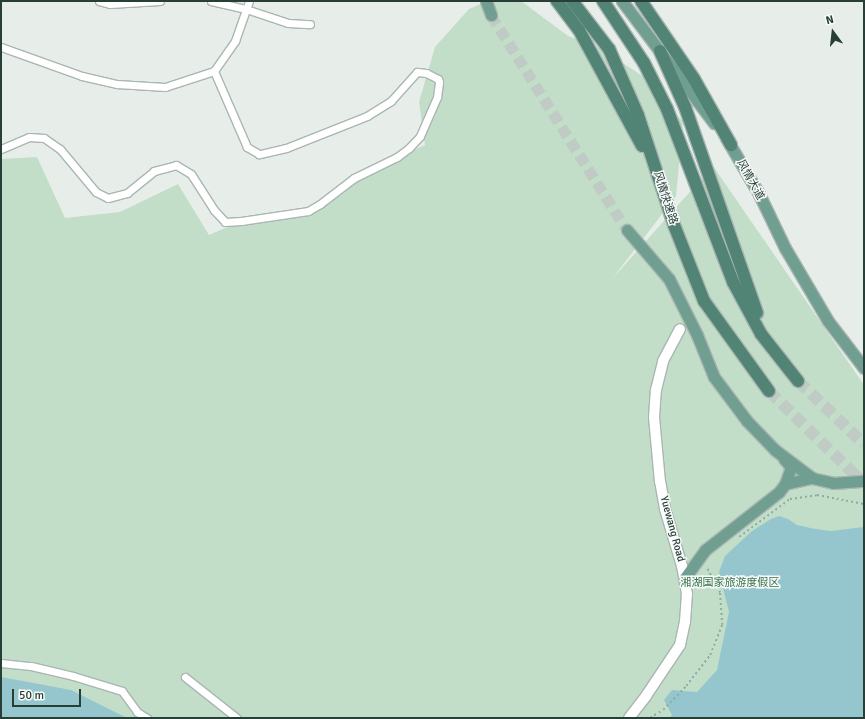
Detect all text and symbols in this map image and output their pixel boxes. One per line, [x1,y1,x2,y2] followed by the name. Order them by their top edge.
[813,12,853,52] north arrow
[824,13,835,27] text: N
[734,158,766,202] street label: 风情大道
[650,170,680,226] street label: 风情快速路
[657,495,687,563] street label: Yuewang Road
[681,576,779,590] park label: 湘湖国家旅游度假区
[14,681,83,707] scale bar
[19,688,44,703] text: 50 m

